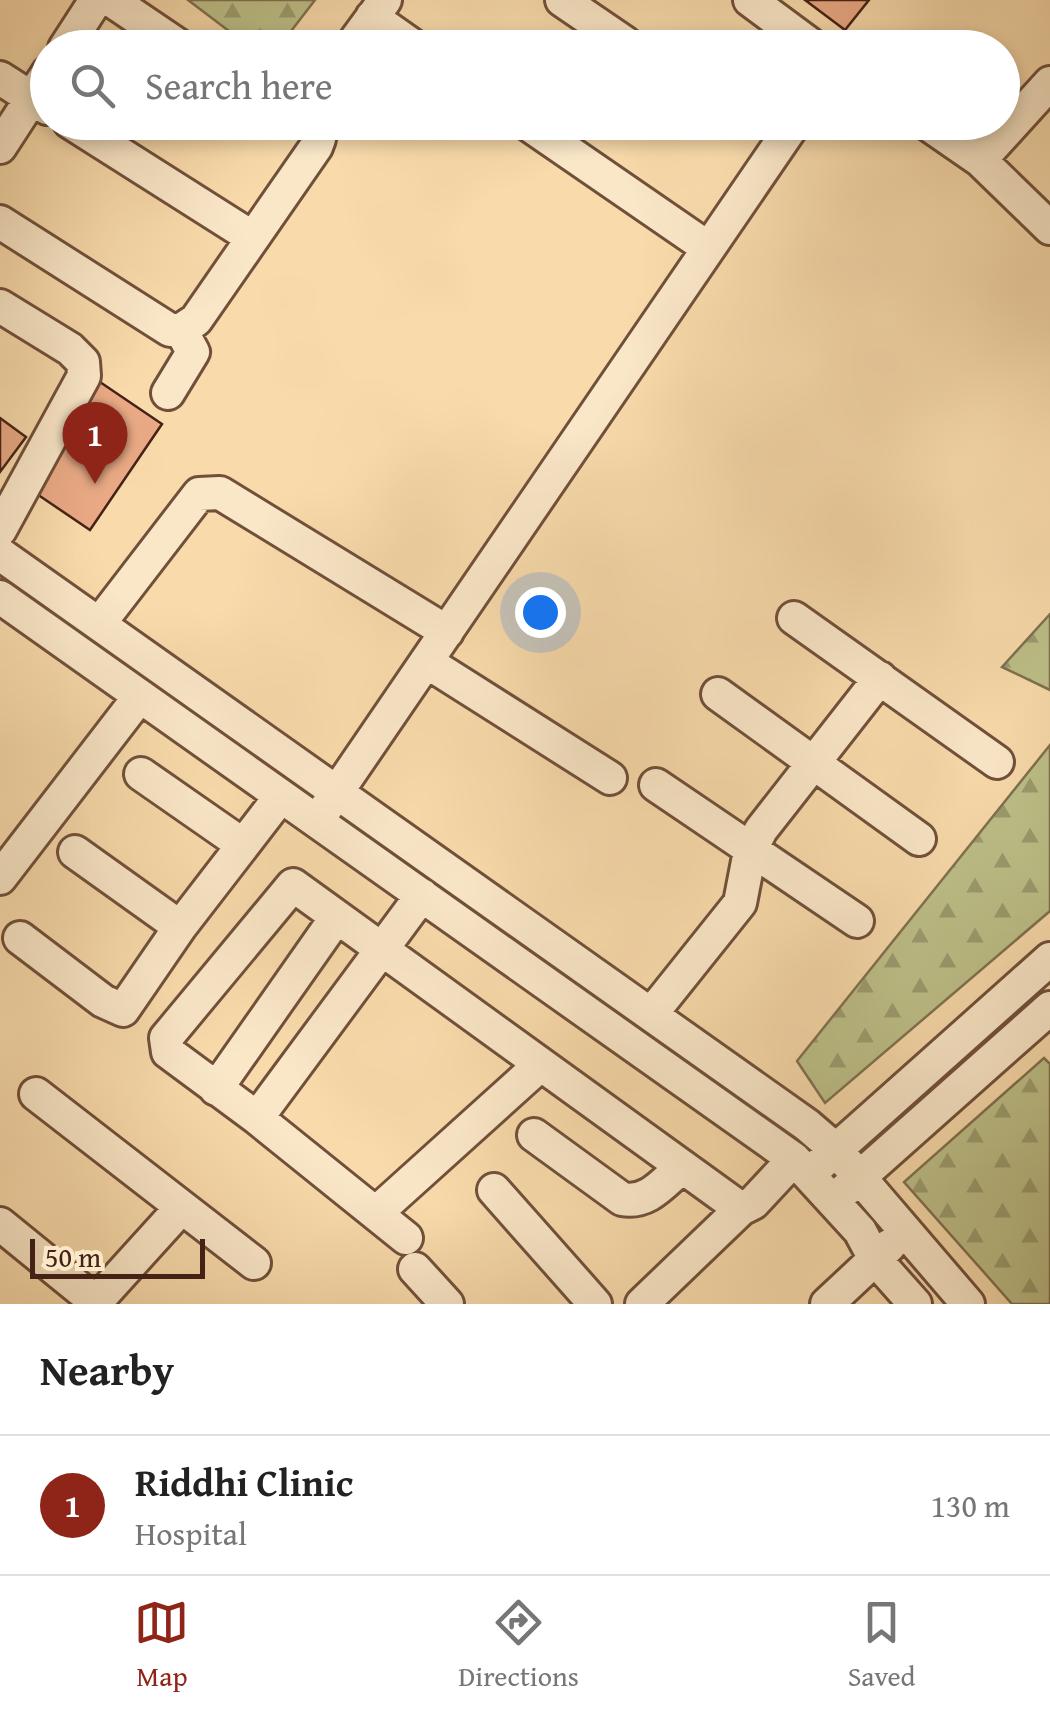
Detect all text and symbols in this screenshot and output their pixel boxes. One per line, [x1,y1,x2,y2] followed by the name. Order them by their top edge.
[30,30,1020,140] search box
[145,57,333,113] text: Search here
[65,58,120,113] icon: search
[62,402,128,484] pin: 1
[515,587,566,638] your location
[30,1234,205,1278] scale bar
[45,1236,101,1277] text: 50 m
[40,1339,174,1400] text: Nearby
[135,1454,353,1510] text: Riddhi Clinic
[64,1482,81,1529] text: 1
[931,1482,1010,1529] text: 130 m
[135,1510,247,1557] text: Hospital
[134,1595,189,1696] tab: Map
[458,1595,579,1696] tab: Directions
[848,1595,916,1696] tab: Saved

